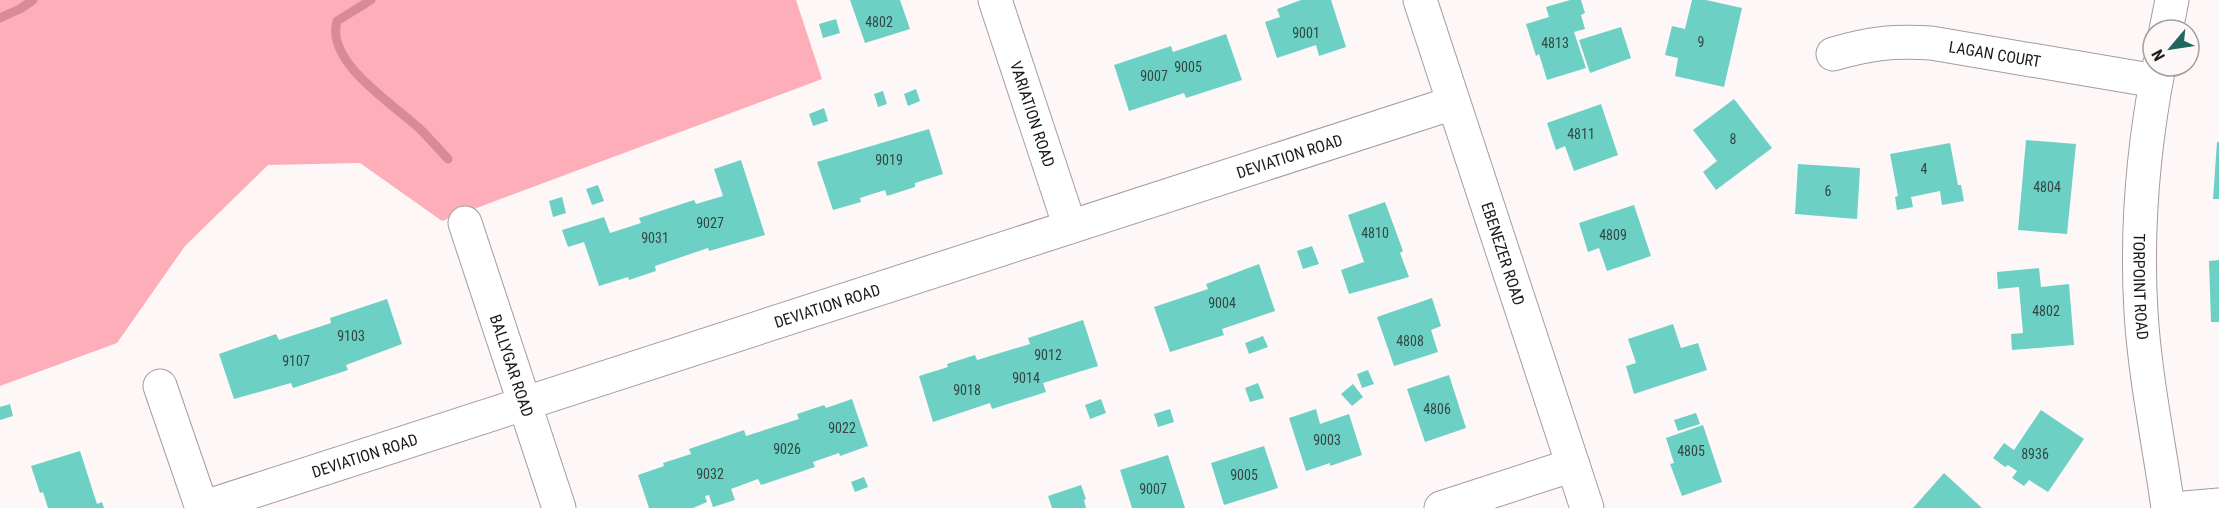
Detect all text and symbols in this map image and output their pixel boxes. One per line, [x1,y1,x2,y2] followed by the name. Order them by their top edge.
[865,14,893,30] house number: 4802
[2141,18,2201,78] north arrow
[1292,25,1320,41] house number: 9001
[1698,34,1704,50] house number: 9
[1541,35,1569,51] house number: 4813
[1947,37,2042,71] street label: LAGAN COURT
[2148,46,2169,64] text: N
[1006,59,1059,169] street label: VARIATION ROAD
[1174,59,1202,75] house number: 9005
[1140,68,1168,84] house number: 9007
[1567,126,1595,142] house number: 4811
[1234,130,1345,182] street label: DEVIATION ROAD
[1730,131,1737,147] house number: 8
[875,152,903,168] house number: 9019
[1921,161,1928,177] house number: 4
[2033,179,2061,195] house number: 4804
[1825,183,1832,199] house number: 6
[1478,200,1529,308] street label: EBENEZER ROAD
[696,215,724,231] house number: 9027
[1361,225,1389,241] house number: 4810
[1599,227,1627,243] house number: 4809
[641,230,669,246] house number: 9031
[2130,233,2153,341] street label: TORPOINT ROAD
[772,280,882,332] street label: DEVIATION ROAD
[1208,295,1236,311] house number: 9004
[2032,303,2060,319] house number: 4802
[486,312,538,419] street label: BALLYGAR ROAD
[337,328,365,344] house number: 9103
[1396,333,1424,349] house number: 4808
[1034,347,1062,363] house number: 9012
[282,353,310,369] house number: 9107
[1012,370,1040,386] house number: 9014
[953,382,981,398] house number: 9018
[1423,401,1451,417] house number: 4806
[828,420,856,436] house number: 9022
[309,429,420,481] street label: DEVIATION ROAD
[1313,432,1341,448] house number: 9003
[773,441,801,457] house number: 9026
[1677,443,1705,459] house number: 4805
[2021,446,2049,462] house number: 8936
[696,466,724,482] house number: 9032
[1230,467,1258,483] house number: 9005
[1139,481,1167,497] house number: 9007

